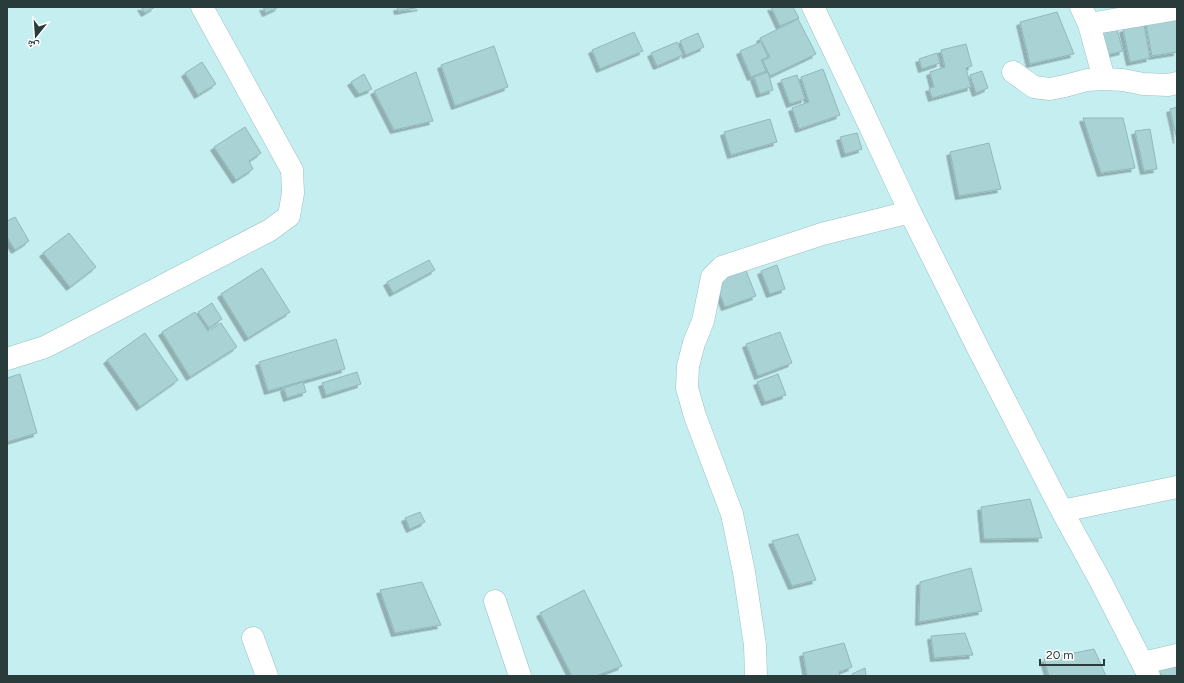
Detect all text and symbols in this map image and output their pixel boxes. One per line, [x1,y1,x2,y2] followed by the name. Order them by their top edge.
[16,16,56,56] north arrow
[25,36,41,53] text: ش
[1040,641,1104,667] scale bar
[1046,648,1074,662] text: 20 m

